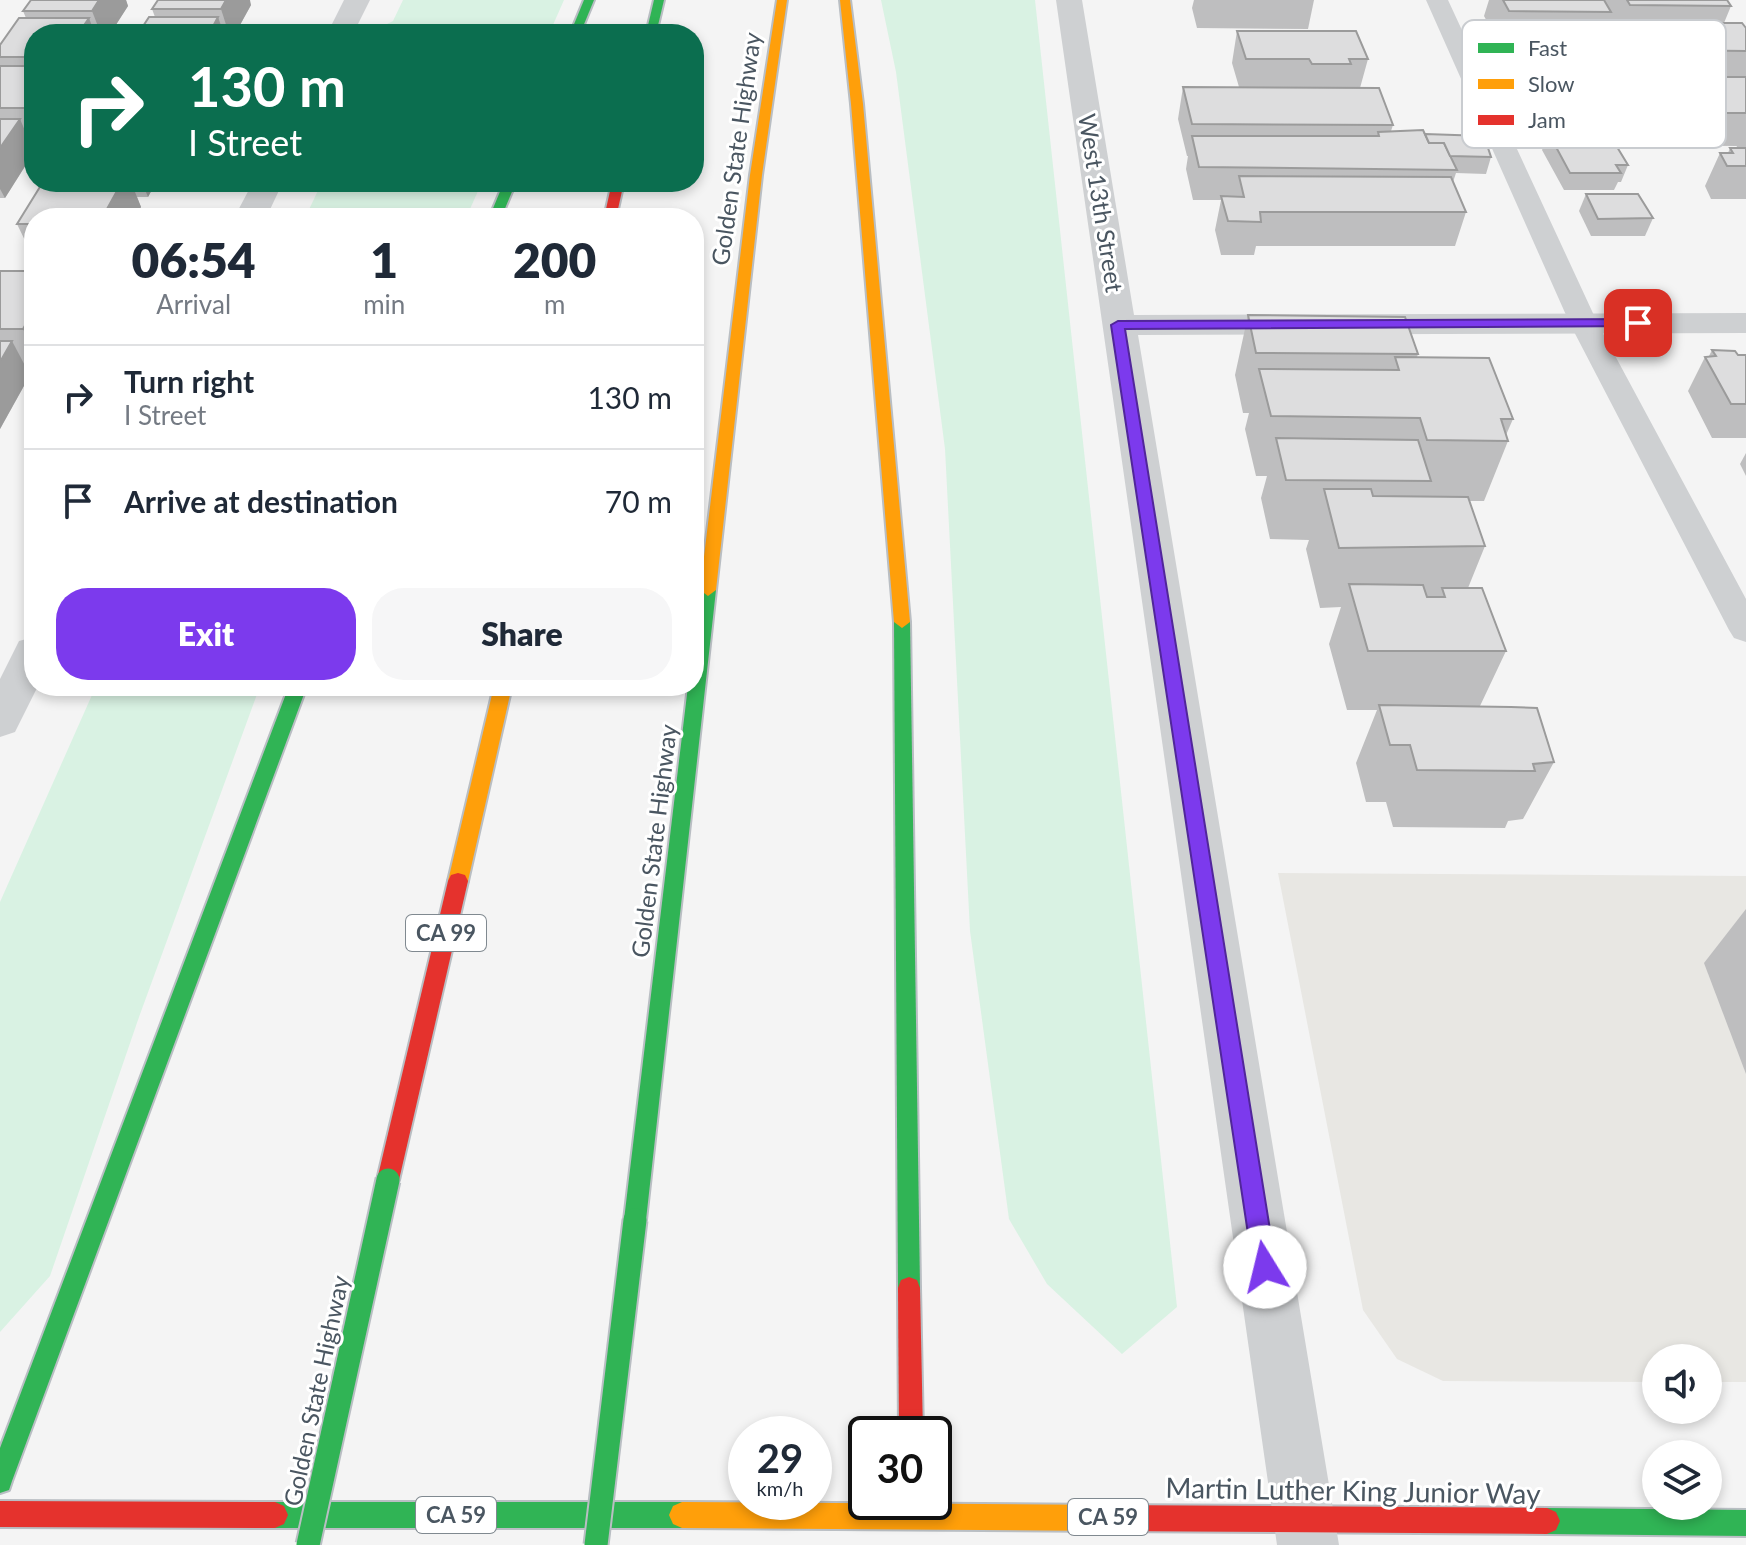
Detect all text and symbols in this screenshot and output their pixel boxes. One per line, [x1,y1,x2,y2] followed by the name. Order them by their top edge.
[1462,20,1726,148] legend
[705,30,766,267] street label: Golden State Highway
[1528,34,1567,61] text: Fast
[188,52,346,119] text: 130 m
[56,56,160,160] icon: right
[1528,70,1575,97] text: Slow
[1528,106,1566,133] text: Jam
[1073,111,1130,295] street label: West 13th Street
[188,120,302,164] text: I Street
[132,231,256,288] text: 06:54
[370,231,398,288] text: 1
[513,231,596,288] text: 200
[156,288,231,320] text: Arrival
[363,288,405,320] text: min
[544,288,565,320] text: m
[1604,289,1672,357] pin
[1616,301,1660,345] icon: arrive
[124,363,254,399] text: Turn right
[56,375,100,419] icon: right
[587,379,672,415] text: 130 m
[124,399,206,431] text: I Street
[56,479,100,523] icon: arrive
[124,483,398,519] text: Arrive at destination
[605,483,672,519] text: 70 m
[56,588,356,680] button: Exit
[372,588,672,680] button: Share
[625,722,682,959] street label: Golden State Highway
[406,915,486,951] road number: CA 99
[1223,1225,1307,1309] position arrow
[277,1272,354,1509] street label: Golden State Highway
[1642,1344,1722,1520] map controls
[1642,1344,1722,1424] button: sound
[848,1416,952,1520] speed limit sign: 30
[757,1434,803,1482] text: 29
[1642,1440,1722,1520] button: layers
[1165,1470,1541,1510] street label: Martin Luther King Junior Way
[757,1476,803,1500] text: km/h
[416,1497,496,1533] road number: CA 59
[1068,1499,1148,1535] road number: CA 59

